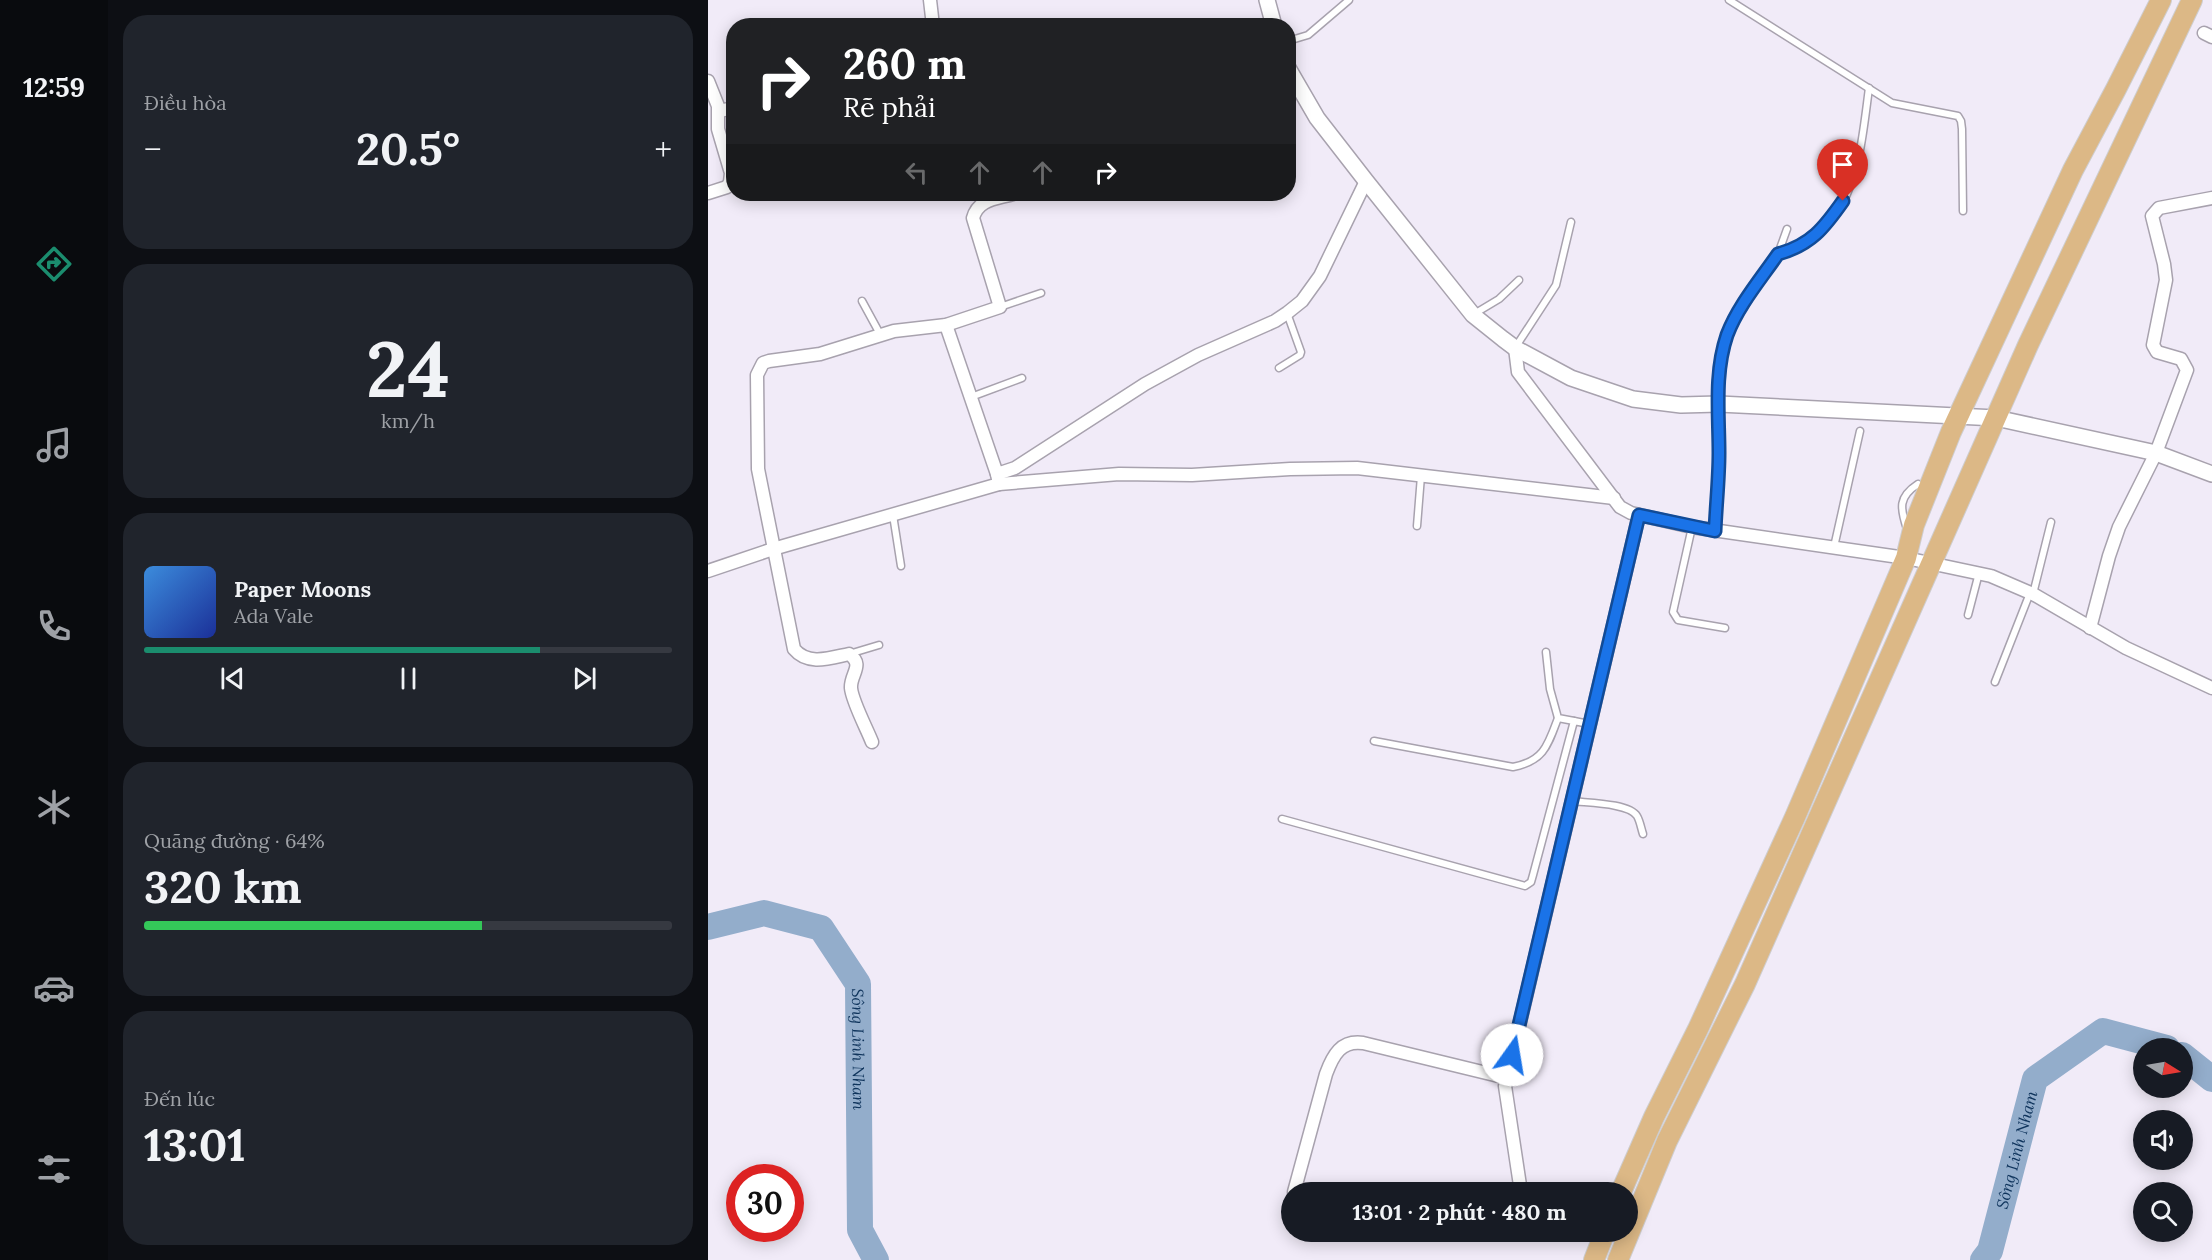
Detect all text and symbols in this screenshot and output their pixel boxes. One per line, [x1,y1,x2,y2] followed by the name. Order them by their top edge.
[843,37,966,91] text: 260 m
[744,42,822,120] icon: right
[23,70,85,104] text: 12:59
[144,90,227,115] text: Điều hòa
[843,90,936,124] text: Rẽ phải
[356,120,460,177] text: 20.5°
[144,128,162,170] text: −
[654,128,672,170] text: +
[1817,139,1868,201] pin
[1826,148,1859,181] icon: arrive
[900,156,933,189] icon: left
[963,156,996,189] icon: ahead
[1026,156,1059,189] icon: ahead
[1089,156,1122,189] icon: right
[33,243,75,285] icon: directions
[366,319,450,418] text: 24
[381,408,435,433] text: km/h
[33,424,75,466] icon: music
[234,575,371,603] text: Paper Moons
[234,603,313,628] text: Ada Vale
[33,605,75,647] icon: phone
[216,662,249,695] icon: previous
[392,662,425,695] icon: pause
[568,662,601,695] icon: next
[33,786,75,828] icon: climate
[144,828,325,853] text: Quãng đường · 64%
[144,858,302,915] text: 320 km
[33,967,75,1009] icon: car
[848,988,869,1110] water label: Sông Linh Nham
[1480,1023,1544,1087] position arrow
[2133,1038,2193,1098] north arrow
[2133,1038,2193,1242] map controls
[144,1086,215,1111] text: Đến lúc
[1991,1089,2042,1211] water label: Sông Linh Nham
[2133,1110,2193,1170] button: sound
[144,1116,246,1173] text: 13:01
[33,1148,75,1190] icon: filters
[726,1164,804,1242] speed limit sign: 30
[2133,1182,2193,1242] button: search
[1352,1198,1567,1226] text: 13:01 · 2 phút · 480 m

